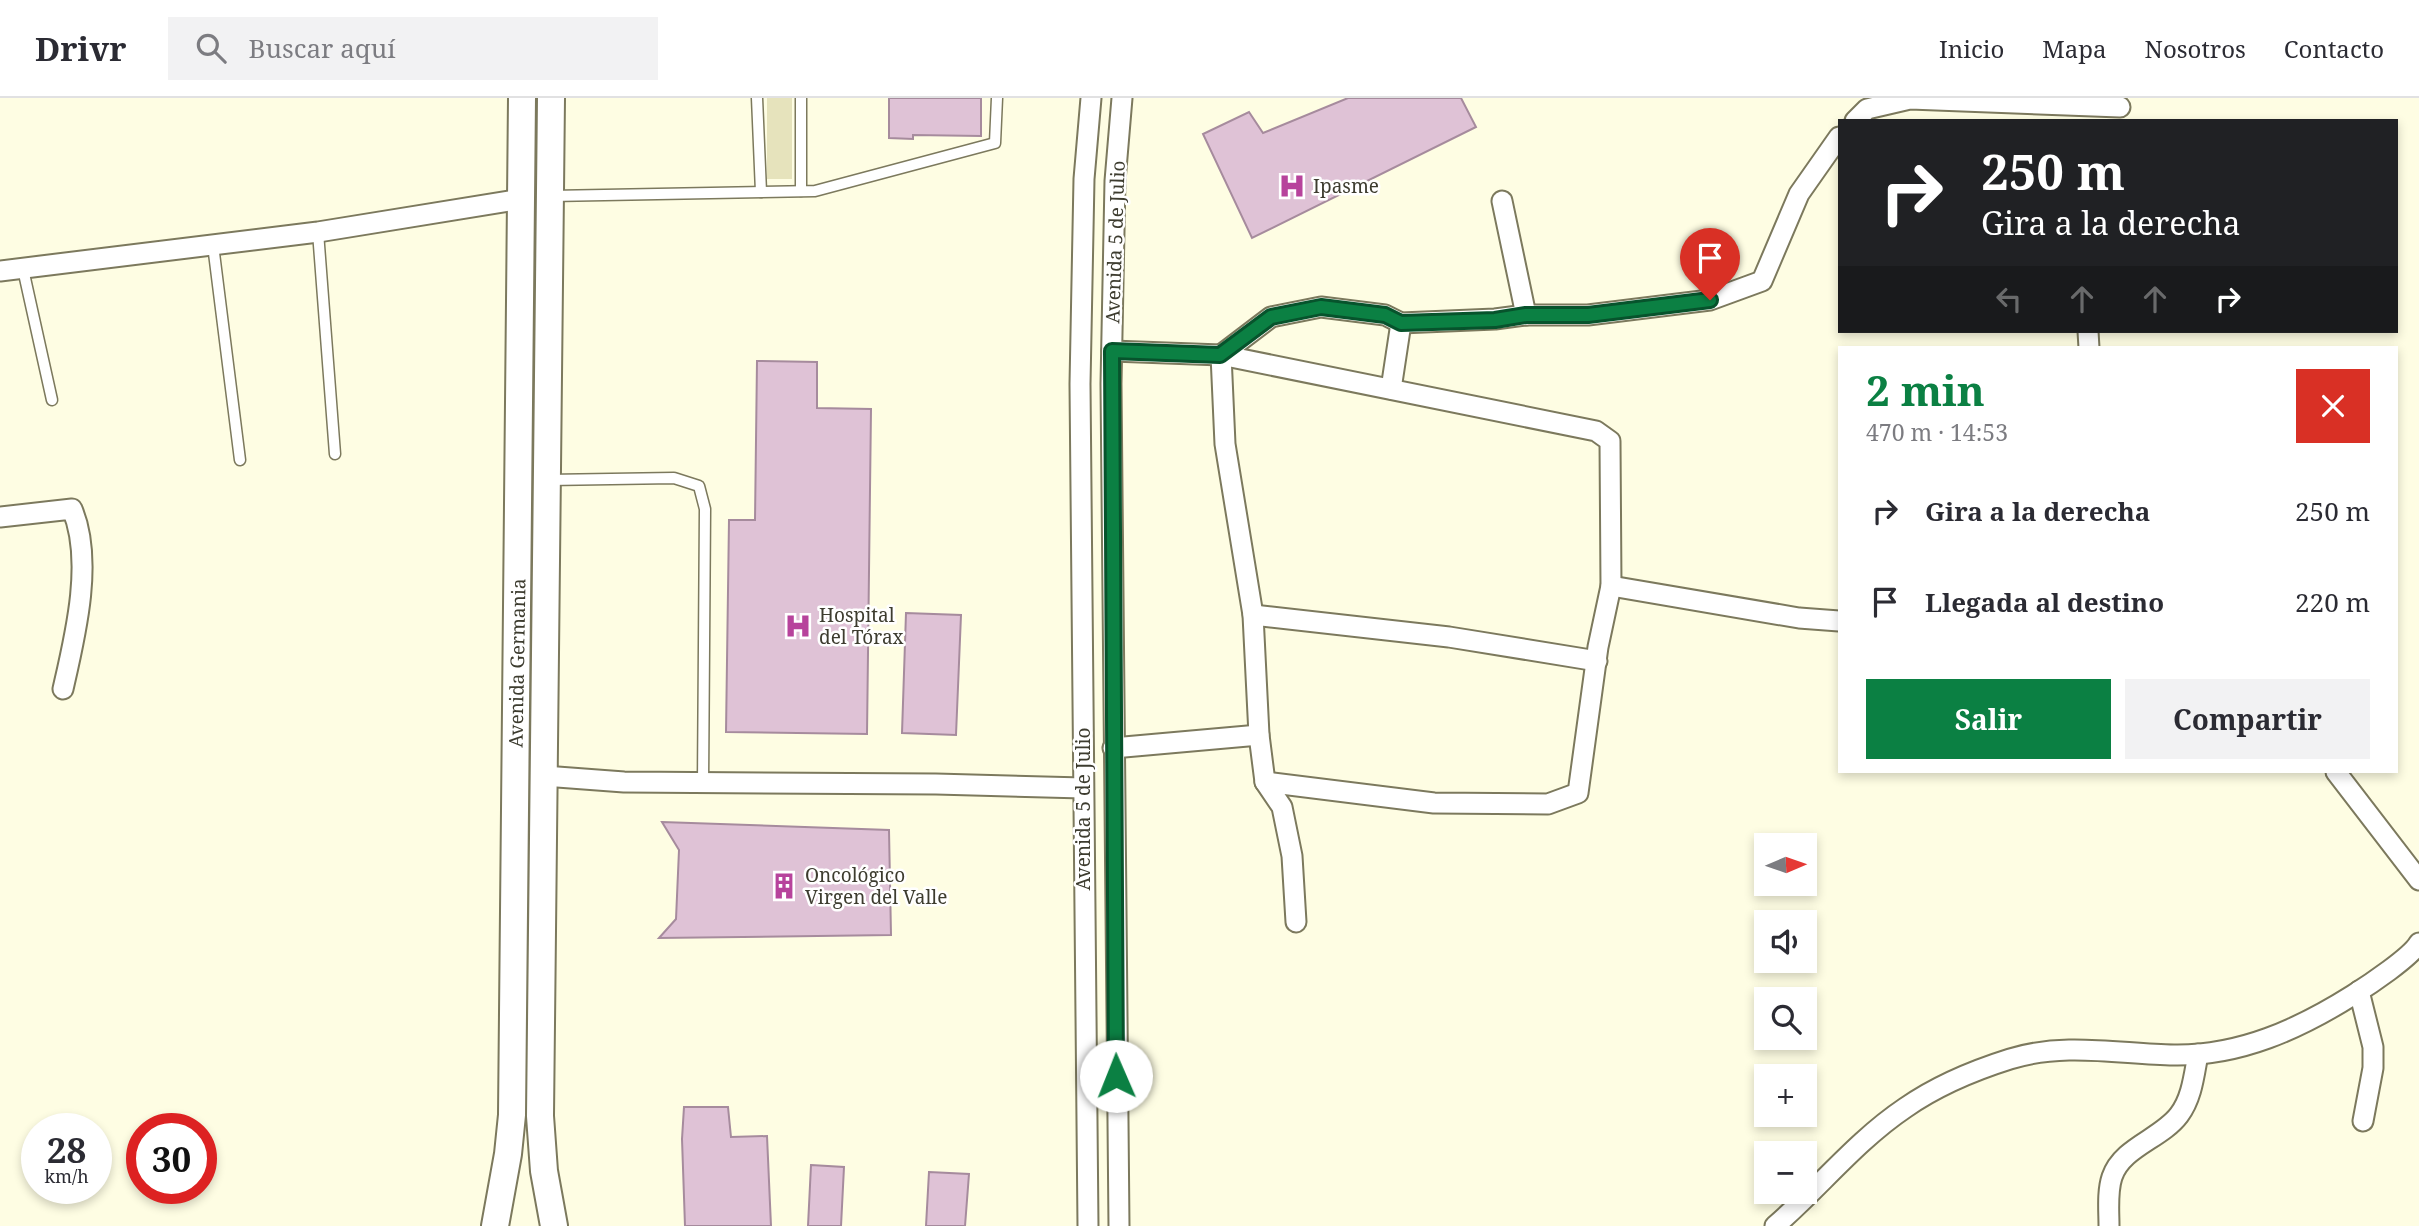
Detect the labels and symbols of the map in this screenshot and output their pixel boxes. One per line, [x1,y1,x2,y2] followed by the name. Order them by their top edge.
[1099,160,1131,324] street label: Avenida 5 de Julio
[1277,171,1307,201] hospital icon: Ipasme
[1313,173,1379,199] place label: Ipasme
[1680,228,1740,300] pin
[503,578,531,748] street label: Avenida Germania
[819,602,904,650] place label: Hospital del Tórax
[783,611,813,641] hospital icon: Hospital del Tórax
[1070,727,1096,891] street label: Avenida 5 de Julio
[1754,833,1816,896] north arrow
[805,862,947,910] place label: Oncológico Virgen del Valle
[769,871,799,901] building icon: Oncológico Virgen del Valle
[1079,1039,1153,1113] position arrow
[126,1113,217,1204] speed limit sign: 30

